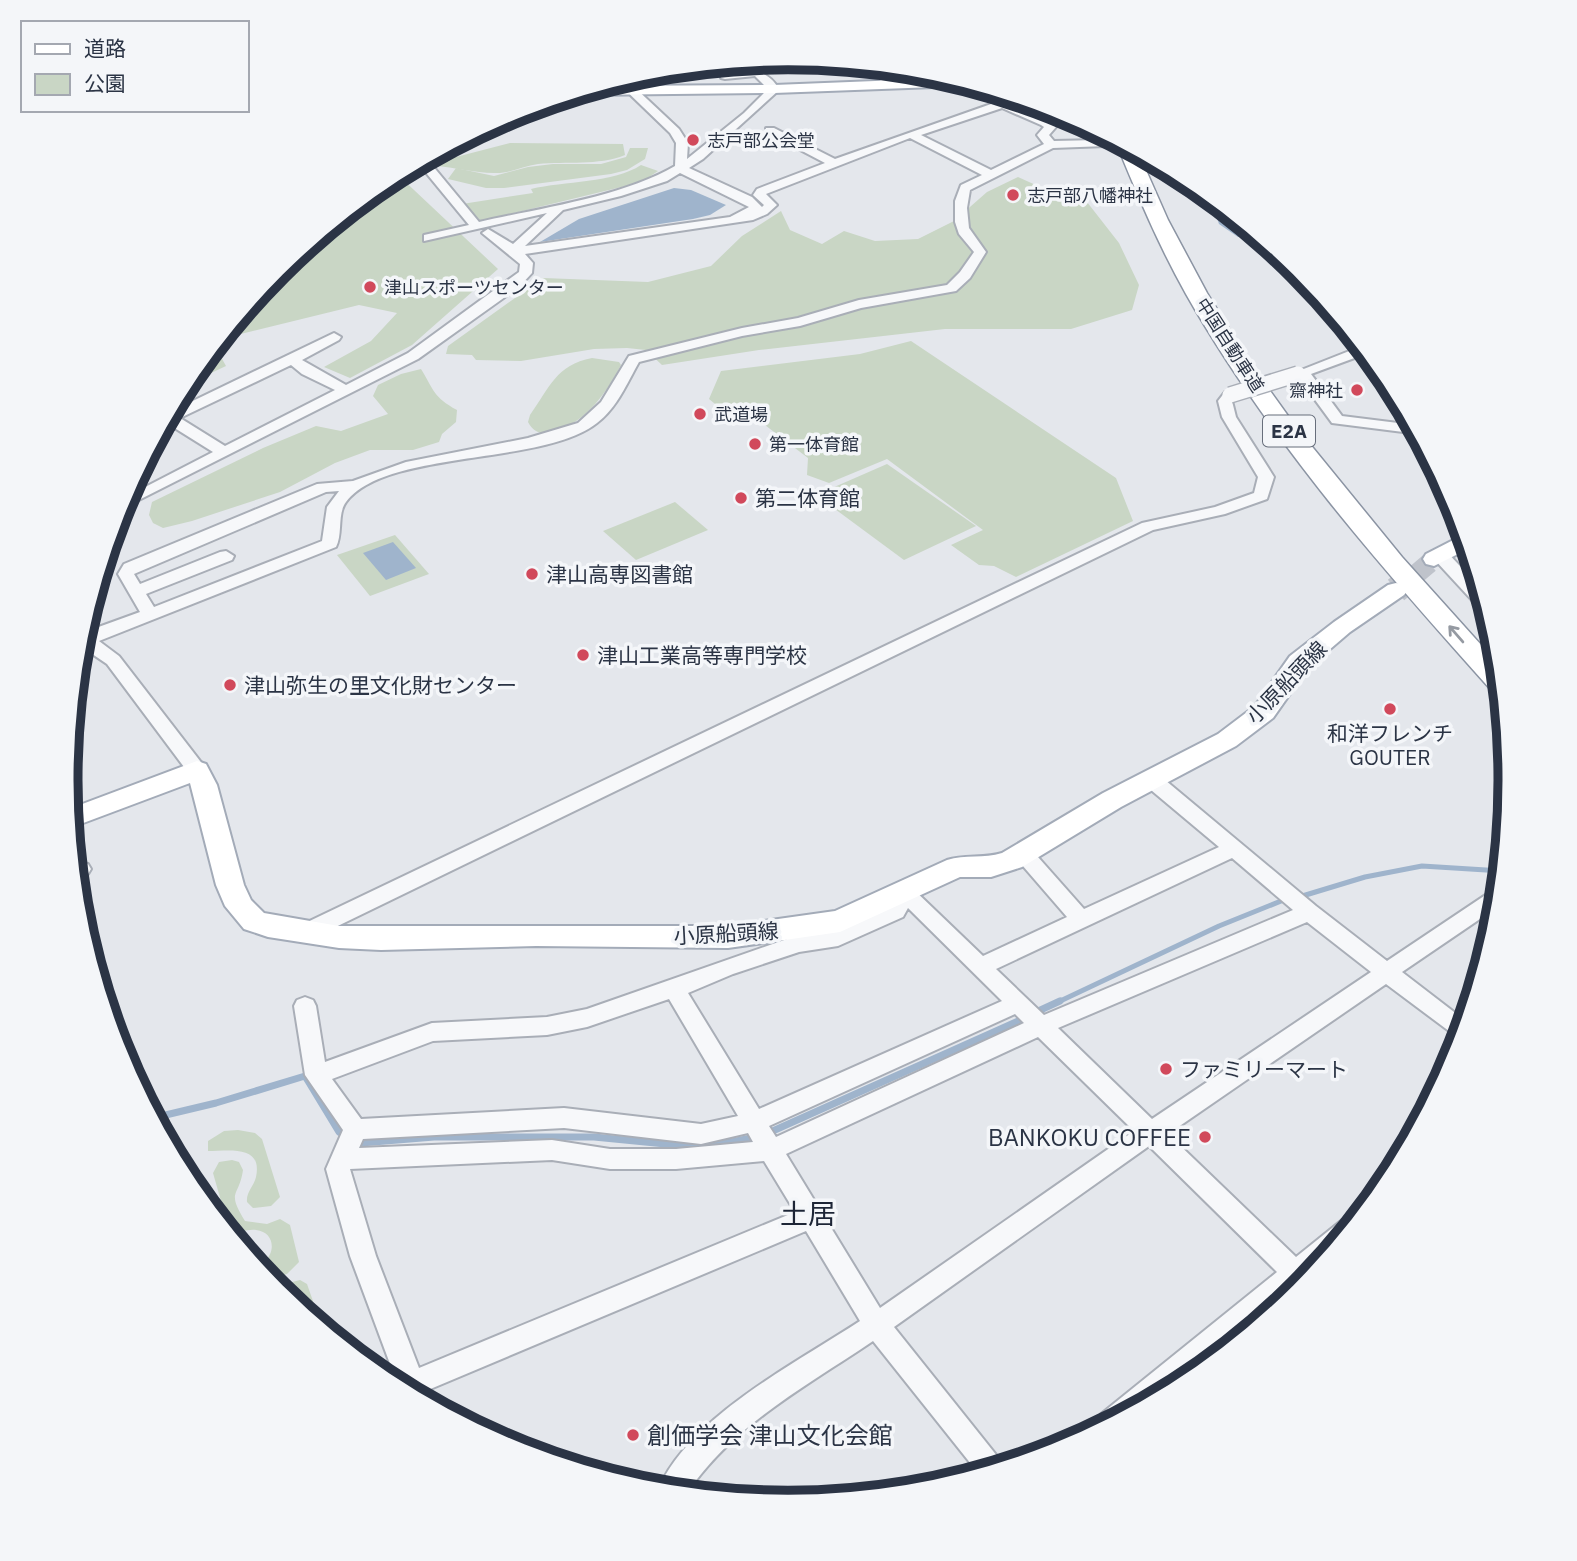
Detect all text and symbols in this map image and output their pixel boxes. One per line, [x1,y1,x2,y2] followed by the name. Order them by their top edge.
[21,21,248,112] legend
[84,34,126,62] text: 道路
[84,69,126,97] text: 公園
[707,129,815,152] place label: 志戸部公会堂
[685,132,701,148] marker: 志戸部公会堂
[1027,184,1153,207] place label: 志戸部八幡神社
[1005,187,1021,203] marker: 志戸部八幡神社
[384,276,564,299] place label: 津山スポーツセンター
[362,279,378,295] marker: 津山スポーツセンター
[1191,293,1269,397] street label: 中国自動車道
[1289,379,1343,402] place label: 齋神社
[1349,382,1365,398] marker: 齋神社
[714,403,768,426] place label: 武道場
[692,406,708,422] marker: 武道場
[1263,416,1315,446] road number: E2A
[769,433,859,456] place label: 第一体育館
[747,436,763,452] marker: 第一体育館
[755,484,860,512] place label: 第二体育館
[733,490,749,506] marker: 第二体育館
[546,560,693,588] place label: 津山高専図書館
[524,566,540,582] marker: 津山高専図書館
[1448,625,1464,643] one-way arrow
[1239,635,1333,729] street label: 小原船頭線
[597,641,807,669] place label: 津山工業高等専門学校
[575,647,591,663] marker: 津山工業高等専門学校
[244,671,517,699] place label: 津山弥生の里文化財センター
[222,677,238,693] marker: 津山弥生の里文化財センター
[1382,701,1398,717] marker: 和洋フレンチ GOUTER
[1327,719,1453,771] place label: 和洋フレンチ GOUTER
[673,916,779,950] street label: 小原船頭線
[1180,1055,1348,1083] place label: ファミリーマート
[1158,1061,1174,1077] marker: ファミリーマート
[988,1121,1191,1153] place label: BANKOKU COFFEE
[1197,1129,1213,1145] marker: BANKOKU COFFEE
[780,1195,836,1232] district label: 土居
[647,1419,893,1451] place label: 創価学会 津山文化会館
[625,1427,641,1443] marker: 創価学会 津山文化会館

